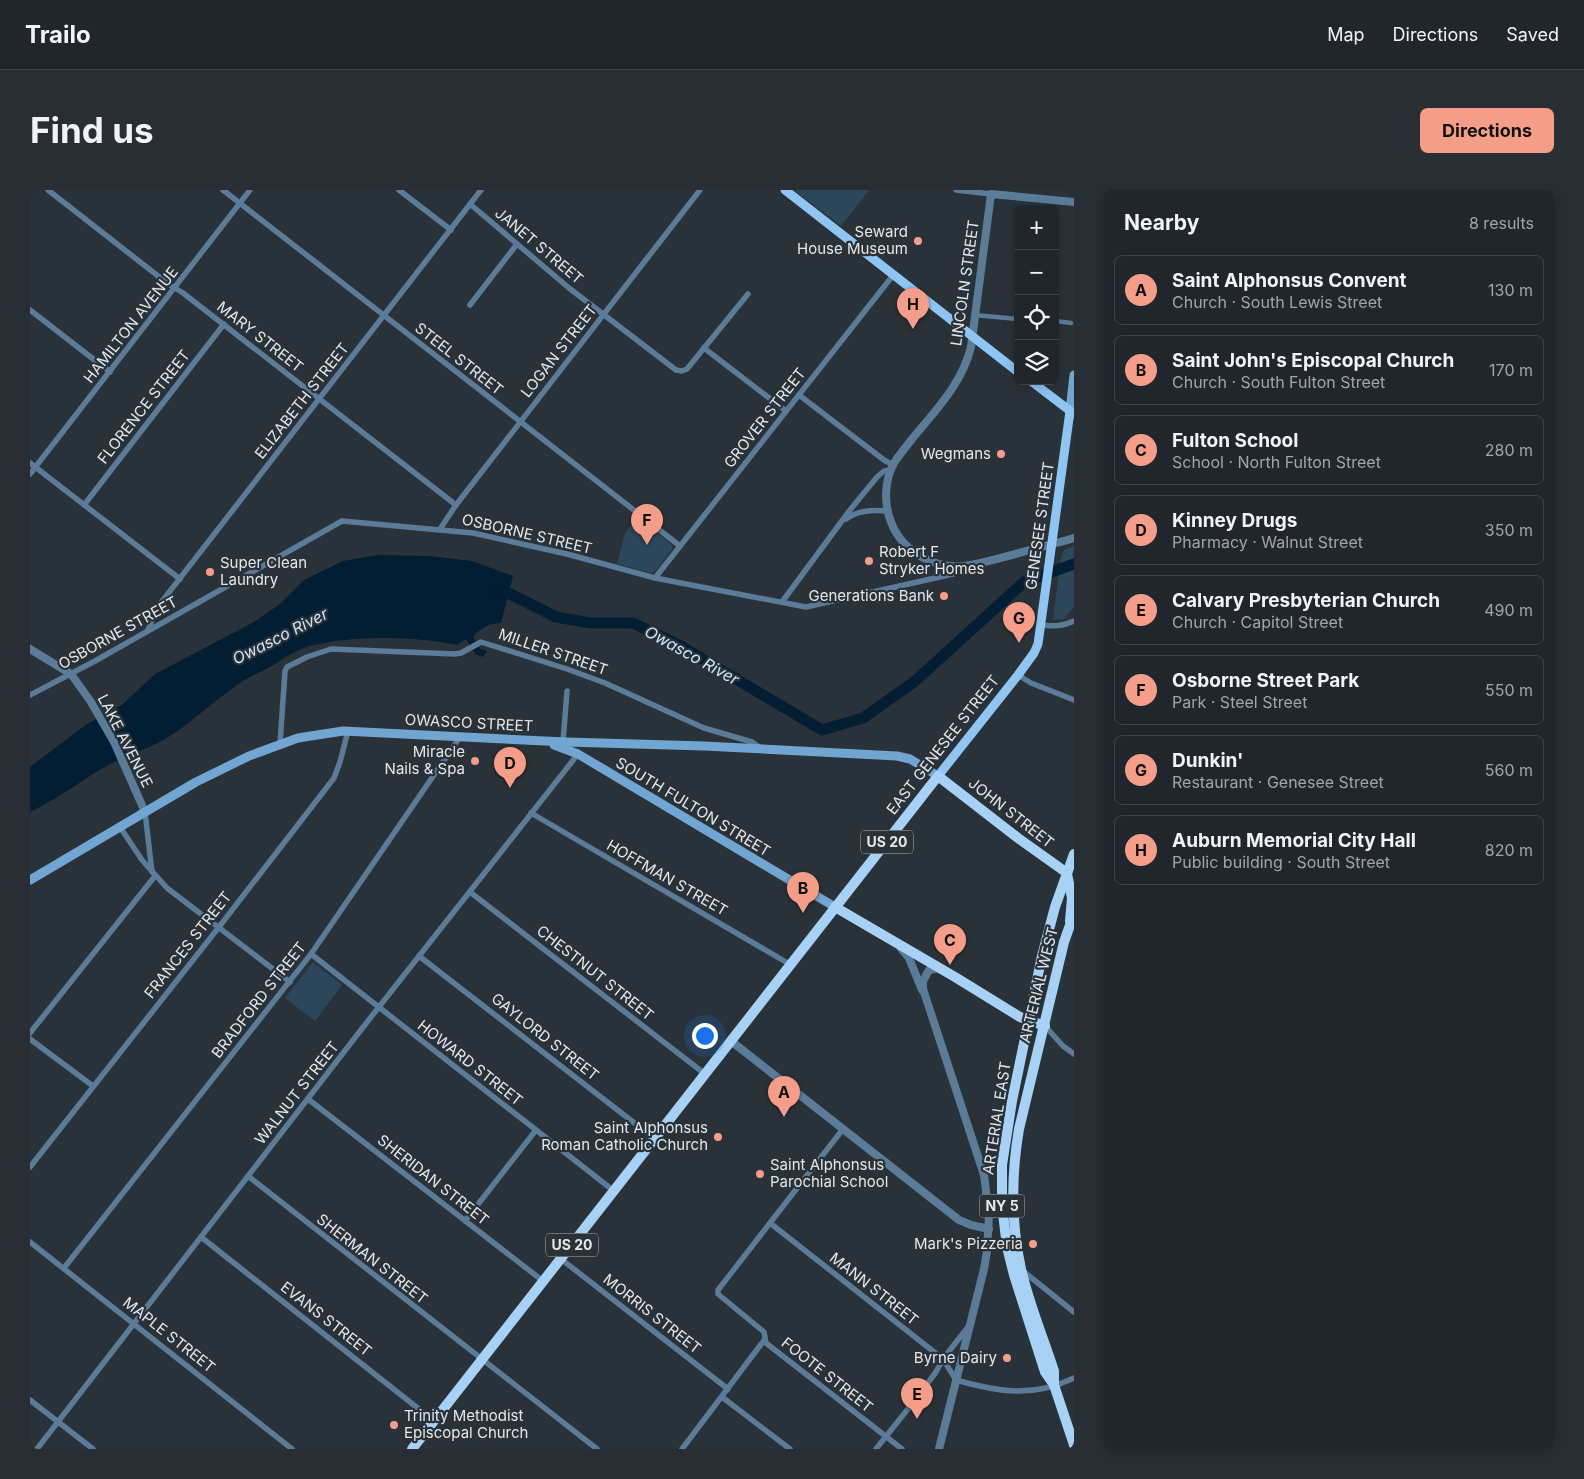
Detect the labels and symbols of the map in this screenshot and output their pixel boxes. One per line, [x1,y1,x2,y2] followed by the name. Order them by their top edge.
[491,203,587,288] street label: JANET STREET
[946,219,983,347] street label: LINCOLN STREET
[797,222,908,258] place label: Seward House Museum
[912,235,924,247] marker: Seward House Museum
[79,263,182,387] street label: HAMILTON AVENUE
[897,288,929,329] pin: H
[213,297,307,376] street label: MARY STREET
[516,300,601,401] street label: LOGAN STREET
[411,318,507,399] street label: STEEL STREET
[250,339,353,462] street label: ELIZABETH STREET
[93,346,194,467] street label: FLORENCE STREET
[720,364,810,472] street label: GROVER STREET
[921,444,991,463] place label: Wegmans
[995,448,1007,460] marker: Wegmans
[1021,461,1058,591] street label: GENESEE STREET
[631,504,663,545] pin: F
[460,509,594,558] street label: OSBORNE STREET
[879,542,984,578] place label: Robert F Stryker Homes
[220,553,307,589] place label: Super Clean Laundry
[863,555,875,567] marker: Robert F Stryker Homes
[204,566,216,578] marker: Super Clean Laundry
[809,586,935,605] place label: Generations Bank
[938,590,950,602] marker: Generations Bank
[55,592,181,673] street label: OSBORNE STREET
[1003,602,1035,643] pin: G
[229,603,332,669] water label: Owasco River
[641,621,743,690] water label: Owasco River
[496,624,610,679] street label: MILLER STREET
[882,671,1003,818] street label: EAST GENESEE STREET
[94,691,157,791] street label: LAKE AVENUE
[404,710,534,735] street label: OWASCO STREET
[385,742,465,778] place label: Miracle Nails & Spa
[494,747,526,788] pin: D
[612,753,774,860] street label: SOUTH FULTON STREET
[469,755,481,767] marker: Miracle Nails & Spa
[965,773,1058,852] street label: JOHN STREET
[861,830,913,854] road number: US 20
[603,835,731,920] street label: HOFFMAN STREET
[787,872,819,913] pin: B
[140,887,235,1002] street label: FRANCES STREET
[533,921,658,1024] street label: CHESTNUT STREET
[934,924,966,965] pin: C
[1015,925,1062,1045] street label: ARTERIAL WEST
[207,938,310,1062] street label: BRADFORD STREET
[488,989,603,1084] street label: GAYLORD STREET
[414,1016,527,1110] street label: HOWARD STREET
[692,1023,718,1049] your location
[250,1037,343,1148] street label: WALNUT STREET
[978,1060,1015,1176] street label: ARTERIAL EAST
[768,1076,800,1117] pin: A
[541,1118,708,1154] place label: Saint Alphonsus Roman Catholic Church
[374,1130,493,1229] street label: SHERIDAN STREET
[712,1131,724,1143] marker: Saint Alphonsus Roman Catholic Church
[770,1155,888,1191] place label: Saint Alphonsus Parochial School
[754,1168,766,1180] marker: Saint Alphonsus Parochial School
[980,1194,1024,1218] road number: NY 5
[313,1209,432,1308] street label: SHERMAN STREET
[546,1234,598,1256] road number: US 20
[914,1234,1023,1253] place label: Mark's Pizzeria
[1027,1238,1039,1250] marker: Mark's Pizzeria
[826,1248,922,1329] street label: MANN STREET
[600,1270,705,1358] street label: MORRIS STREET
[277,1277,376,1360] street label: EVANS STREET
[119,1293,219,1377] street label: MAPLE STREET
[778,1333,877,1416] street label: FOOTE STREET
[914,1348,998,1367] place label: Byrne Dairy
[1001,1352,1013,1364] marker: Byrne Dairy
[901,1378,933,1419] pin: E
[404,1406,528,1442] place label: Trinity Methodist Episcopal Church
[388,1419,400,1431] marker: Trinity Methodist Episcopal Church

